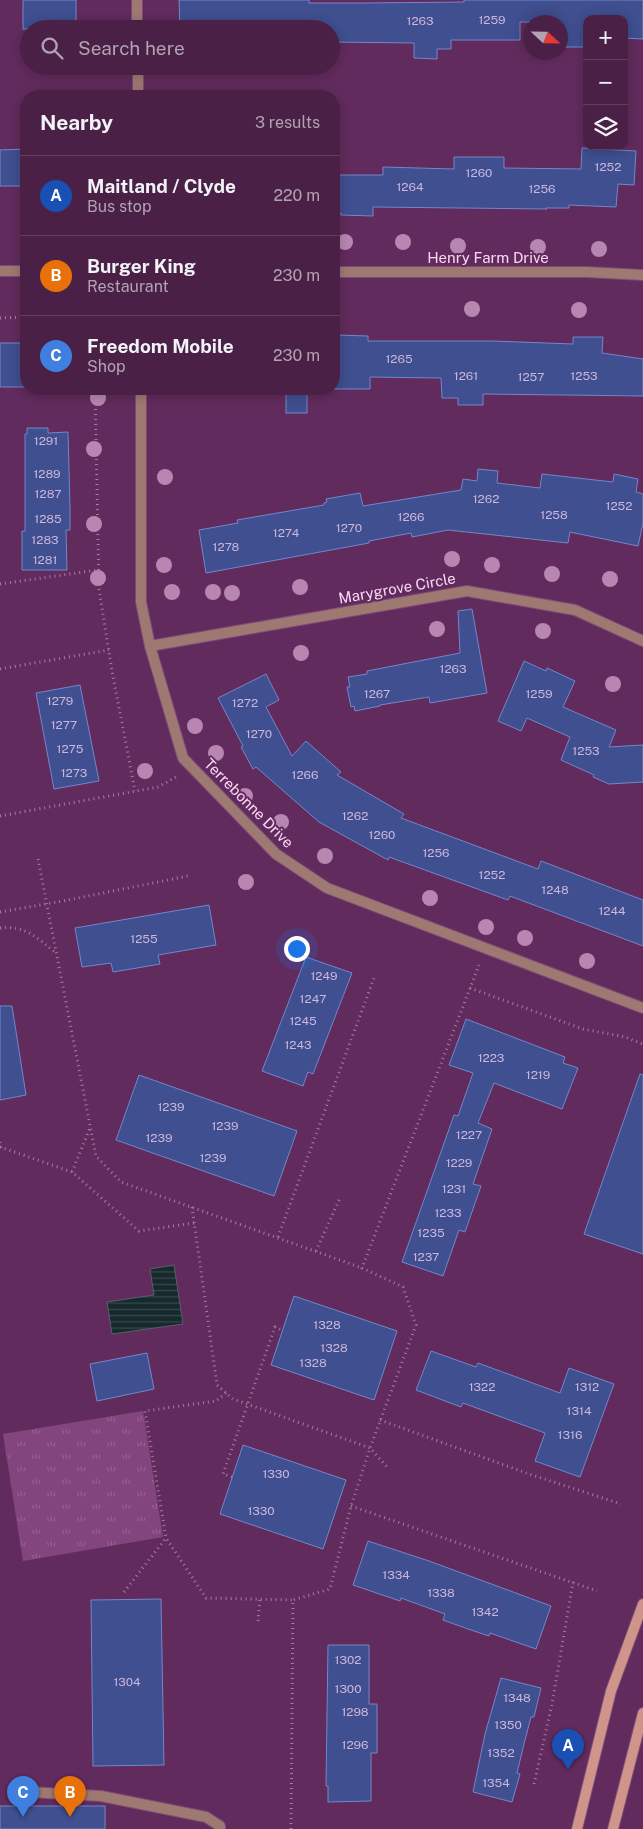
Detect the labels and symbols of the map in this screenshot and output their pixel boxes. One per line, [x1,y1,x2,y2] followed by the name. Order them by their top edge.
[478,13,506,27] house number: 1259
[407,14,434,28] house number: 1263
[523,15,568,60] north arrow
[595,160,621,174] house number: 1252
[466,166,492,180] house number: 1260
[396,180,424,194] house number: 1264
[528,182,556,196] house number: 1256
[427,249,549,266] street label: Henry Farm Drive
[385,352,413,366] house number: 1265
[454,369,478,383] house number: 1261
[570,369,598,383] house number: 1253
[518,370,544,384] house number: 1257
[34,434,58,448] house number: 1291
[33,467,61,481] house number: 1289
[35,487,61,501] house number: 1287
[473,492,499,506] house number: 1262
[606,499,632,513] house number: 1252
[540,508,568,522] house number: 1258
[398,510,424,524] house number: 1266
[34,512,62,526] house number: 1285
[336,521,362,535] house number: 1270
[273,526,300,540] house number: 1274
[31,533,59,547] house number: 1283
[213,540,240,554] house number: 1278
[33,553,57,567] house number: 1281
[337,569,457,607] street label: Marygrove Circle
[440,662,467,676] house number: 1263
[364,687,390,701] house number: 1267
[525,687,553,701] house number: 1259
[47,694,73,708] house number: 1279
[232,696,258,710] house number: 1272
[51,718,77,732] house number: 1277
[246,727,272,741] house number: 1270
[57,742,84,756] house number: 1275
[572,744,600,758] house number: 1253
[201,755,297,851] street label: Terrebonne Drive
[61,766,87,780] house number: 1273
[292,768,318,782] house number: 1266
[342,809,368,823] house number: 1262
[369,828,395,842] house number: 1260
[422,846,450,860] house number: 1256
[479,868,505,882] house number: 1252
[541,883,569,897] house number: 1248
[598,904,626,918] house number: 1244
[130,932,158,946] house number: 1255
[284,936,310,962] your location
[310,969,338,983] house number: 1249
[300,992,326,1006] house number: 1247
[289,1014,317,1028] house number: 1245
[284,1038,312,1052] house number: 1243
[478,1051,504,1065] house number: 1223
[526,1068,550,1082] house number: 1219
[157,1100,185,1114] house number: 1239
[211,1119,239,1133] house number: 1239
[456,1128,482,1142] house number: 1227
[145,1131,173,1145] house number: 1239
[199,1151,227,1165] house number: 1239
[446,1156,472,1170] house number: 1229
[442,1182,466,1196] house number: 1231
[434,1206,462,1220] house number: 1233
[417,1226,445,1240] house number: 1235
[413,1250,439,1264] house number: 1237
[313,1318,341,1332] house number: 1328
[320,1341,348,1355] house number: 1328
[299,1356,327,1370] house number: 1328
[469,1380,495,1394] house number: 1322
[575,1380,599,1394] house number: 1312
[567,1404,592,1418] house number: 1314
[558,1428,582,1442] house number: 1316
[262,1467,290,1481] house number: 1330
[247,1504,275,1518] house number: 1330
[382,1568,410,1582] house number: 1334
[427,1586,455,1600] house number: 1338
[471,1605,499,1619] house number: 1342
[335,1653,361,1667] house number: 1302
[113,1675,141,1689] house number: 1304
[335,1682,361,1696] house number: 1300
[503,1691,531,1705] house number: 1348
[341,1705,369,1719] house number: 1298
[494,1718,522,1732] house number: 1350
[552,1729,584,1770] pin: A
[342,1738,368,1752] house number: 1296
[487,1746,515,1760] house number: 1352
[7,1776,39,1817] pin: C
[54,1776,86,1817] pin: B
[482,1776,510,1790] house number: 1354

